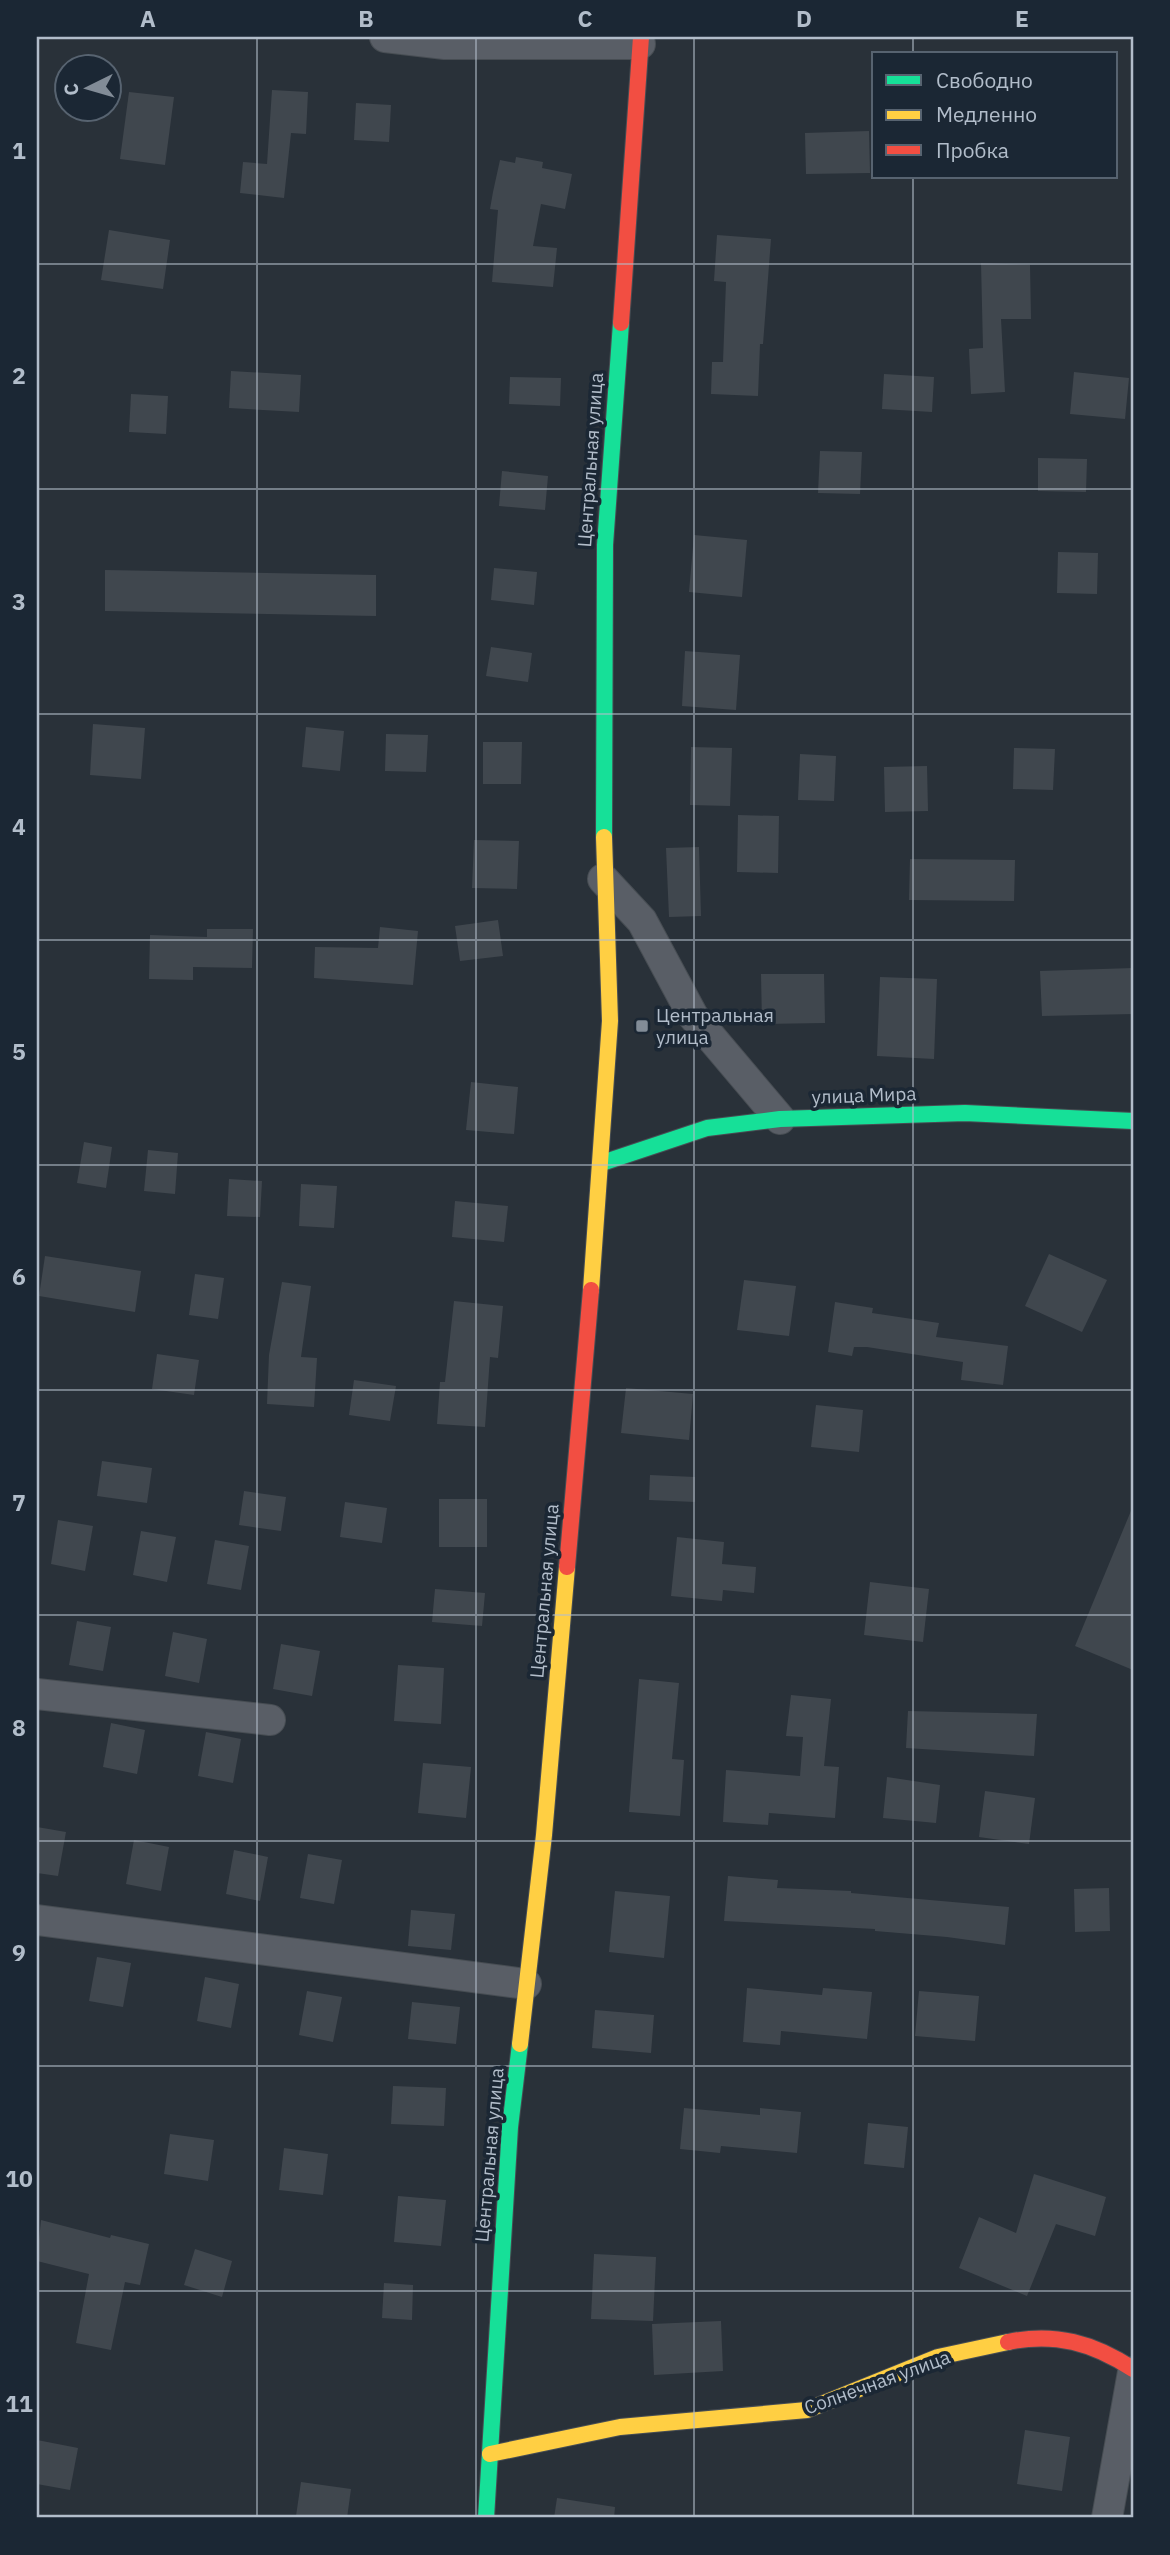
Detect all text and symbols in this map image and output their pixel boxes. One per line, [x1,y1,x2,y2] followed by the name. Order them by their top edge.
[140,3,156,33] text: A
[358,3,374,33] text: B
[578,3,593,33] text: C
[796,3,812,33] text: D
[1015,3,1029,33] text: E
[52,52,122,122] north arrow
[872,52,1118,178] legend
[936,66,1033,94] text: Свободно
[59,82,84,97] text: С
[936,100,1037,128] text: Медленно
[12,135,26,165] text: 1
[936,136,1009,164] text: Пробка
[12,360,26,390] text: 2
[572,372,608,548] street label: Центральная улица
[12,586,26,616] text: 3
[12,811,26,841] text: 4
[656,1003,774,1049] place label: Центральная улица
[634,1018,650,1034] marker: Центральная улица
[12,1036,26,1066] text: 5
[811,1081,917,1109] street label: улица Мира
[12,1261,26,1291] text: 6
[12,1487,26,1517] text: 7
[524,1503,564,1679] street label: Центральная улица
[12,1712,26,1742] text: 8
[12,1937,26,1967] text: 9
[469,2067,509,2243] street label: Центральная улица
[5,2163,33,2193] text: 10
[801,2344,953,2420] street label: Солнечная улица
[5,2388,33,2418] text: 11

